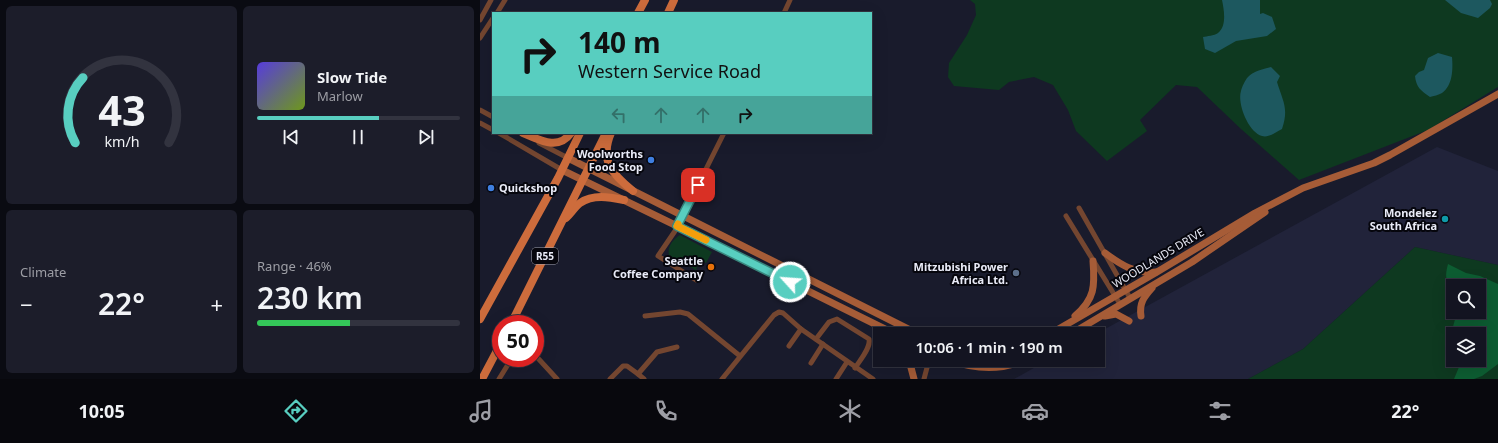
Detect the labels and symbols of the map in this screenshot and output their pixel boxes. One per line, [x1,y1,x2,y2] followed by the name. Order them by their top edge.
[577,146,643,174] place label: Woolworths Food Stop
[646,155,656,165] marker: Woolworths Food Stop
[681,168,715,202] pin
[499,180,557,195] place label: Quickshop
[486,183,496,193] marker: Quickshop
[1370,205,1438,233] place label: Mondelez South Africa
[1440,214,1450,224] marker: Mondelez South Africa
[1109,224,1206,291] street label: WOODLANDS DRIVE
[532,248,558,264] road number: R55
[613,253,704,281] place label: Seattle Coffee Company
[914,259,1008,287] place label: Mitzubishi Power Africa Ltd.
[769,261,811,303] position arrow
[706,262,716,272] marker: Seattle Coffee Company
[1011,268,1021,278] marker: Mitzubishi Power Africa Ltd.
[492,315,544,367] speed limit sign: 50

